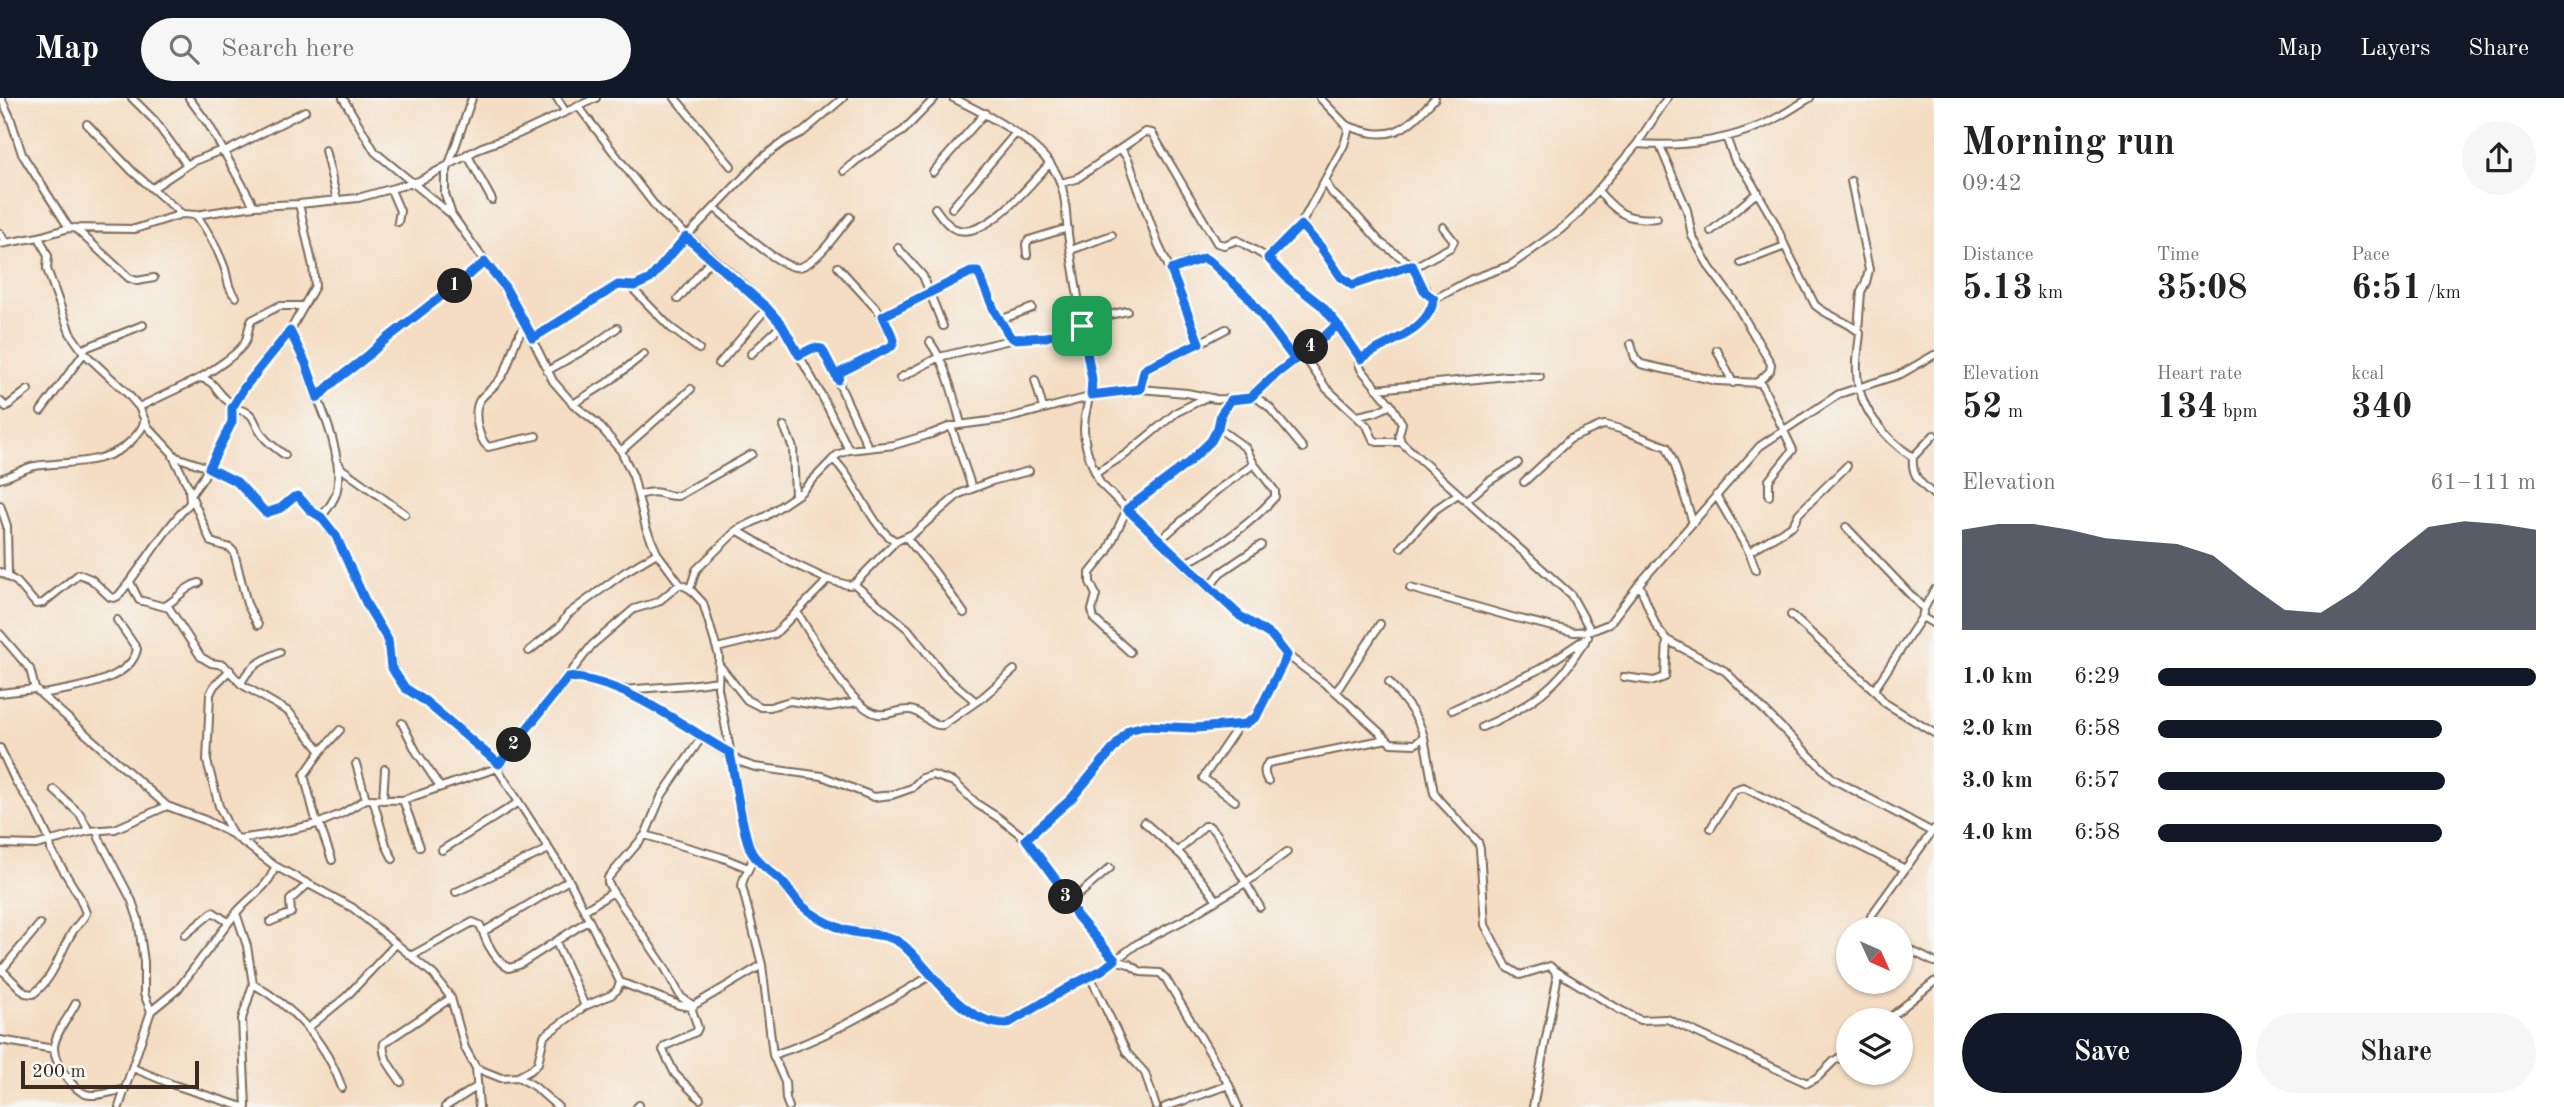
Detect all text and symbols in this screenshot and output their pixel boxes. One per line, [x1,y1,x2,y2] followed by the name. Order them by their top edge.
[141,18,631,81] search box
[165,30,203,68] icon: search
[35,33,99,66] text: Map
[221,36,354,62] text: Search here
[2278,37,2322,61] text: Map
[2360,37,2430,61] text: Layers
[2468,37,2529,61] text: Share
[2462,121,2536,195] button: share
[1962,125,2175,163] text: Morning run
[1962,172,2022,195] text: 09:42
[1962,246,2034,265] text: Distance
[2157,246,2199,265] text: Time
[2351,246,2390,265] text: Pace
[438,268,472,304] pin: 1
[1962,271,2033,306] text: 5.13
[2157,271,2248,306] text: 35:08
[2351,271,2422,306] text: 6:51
[449,276,460,295] text: 1
[2033,284,2063,303] text: km
[2422,284,2461,303] text: /km
[1052,296,1112,356] pin
[1063,307,1101,345] icon: arrive
[1294,330,1328,364] pin: 4
[1305,337,1316,356] text: 4
[1962,365,2039,384] text: Elevation
[2157,365,2242,384] text: Heart rate
[2351,365,2384,384] text: kcal
[1962,390,2003,425] text: 52
[2157,390,2218,425] text: 134
[2351,390,2412,425] text: 340
[2003,403,2023,422] text: m
[2218,403,2258,422] text: bpm
[1962,471,2056,494] text: Elevation
[2430,471,2536,494] text: 61–111 m
[1962,665,2033,688] text: 1.0 km
[2074,665,2120,688] text: 6:29
[1962,717,2033,740] text: 2.0 km
[2074,717,2120,740] text: 6:58
[496,728,532,762] pin: 2
[508,735,519,754] text: 2
[1962,769,2033,792] text: 3.0 km
[2074,769,2120,792] text: 6:57
[1962,821,2033,844] text: 4.0 km
[2074,821,2120,844] text: 6:58
[1048,880,1084,914] pin: 3
[1060,887,1071,906] text: 3
[1836,917,1913,994] north arrow
[1836,917,1913,1085] map controls
[1836,1008,1913,1085] button: layers
[1962,1013,2242,1093] button: Save
[2256,1013,2536,1093] button: Share
[21,1058,200,1090] scale bar
[32,1063,85,1082] text: 200 m

